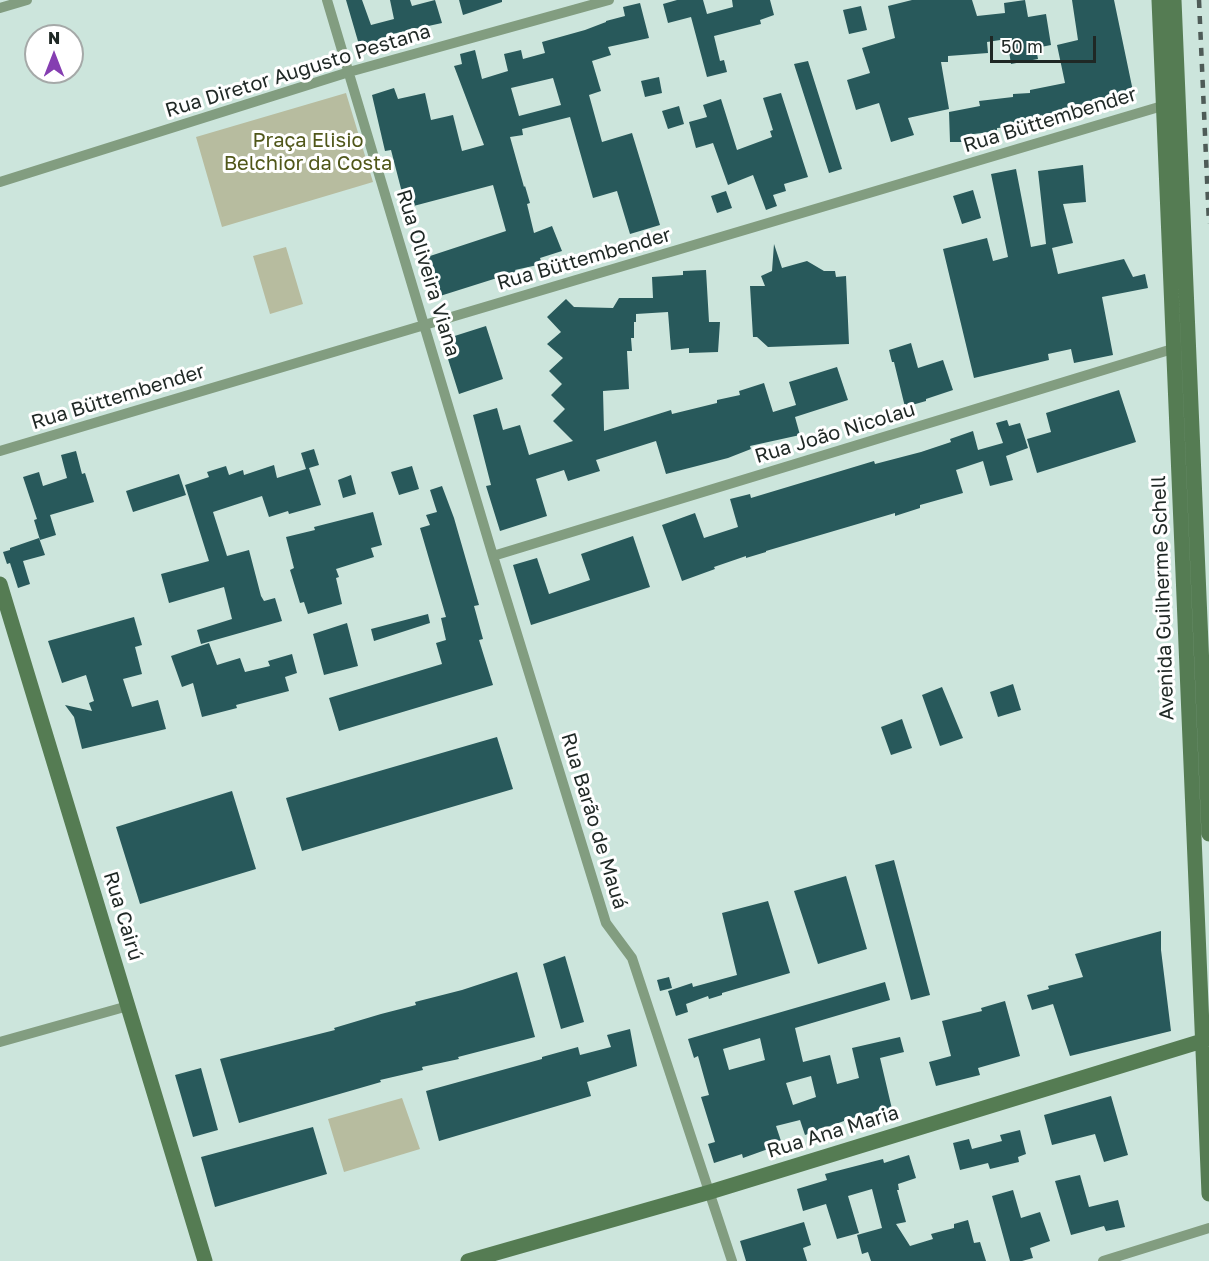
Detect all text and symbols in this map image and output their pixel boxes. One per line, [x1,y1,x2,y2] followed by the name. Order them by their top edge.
[162,19,434,123] street label: Rua Diretor Augusto Pestana
[24,24,84,84] north arrow
[993,24,1100,62] scale bar
[48,28,60,48] text: N
[1001,35,1043,57] text: 50 m
[960,82,1140,158] street label: Rua Büttembender
[224,129,392,176] park label: Praça Elisio Belchior da Costa
[391,187,465,359] street label: Rua Oliveira Viana
[494,223,674,295] street label: Rua Büttembender
[28,359,208,435] street label: Rua Büttembender
[752,397,918,469] street label: Rua João Nicolau
[1147,475,1179,721] street label: Avenida Guilherme Schell
[556,730,632,912] street label: Rua Barão de Mauá
[98,869,148,963] street label: Rua Cairú
[764,1101,902,1163] street label: Rua Ana Maria

